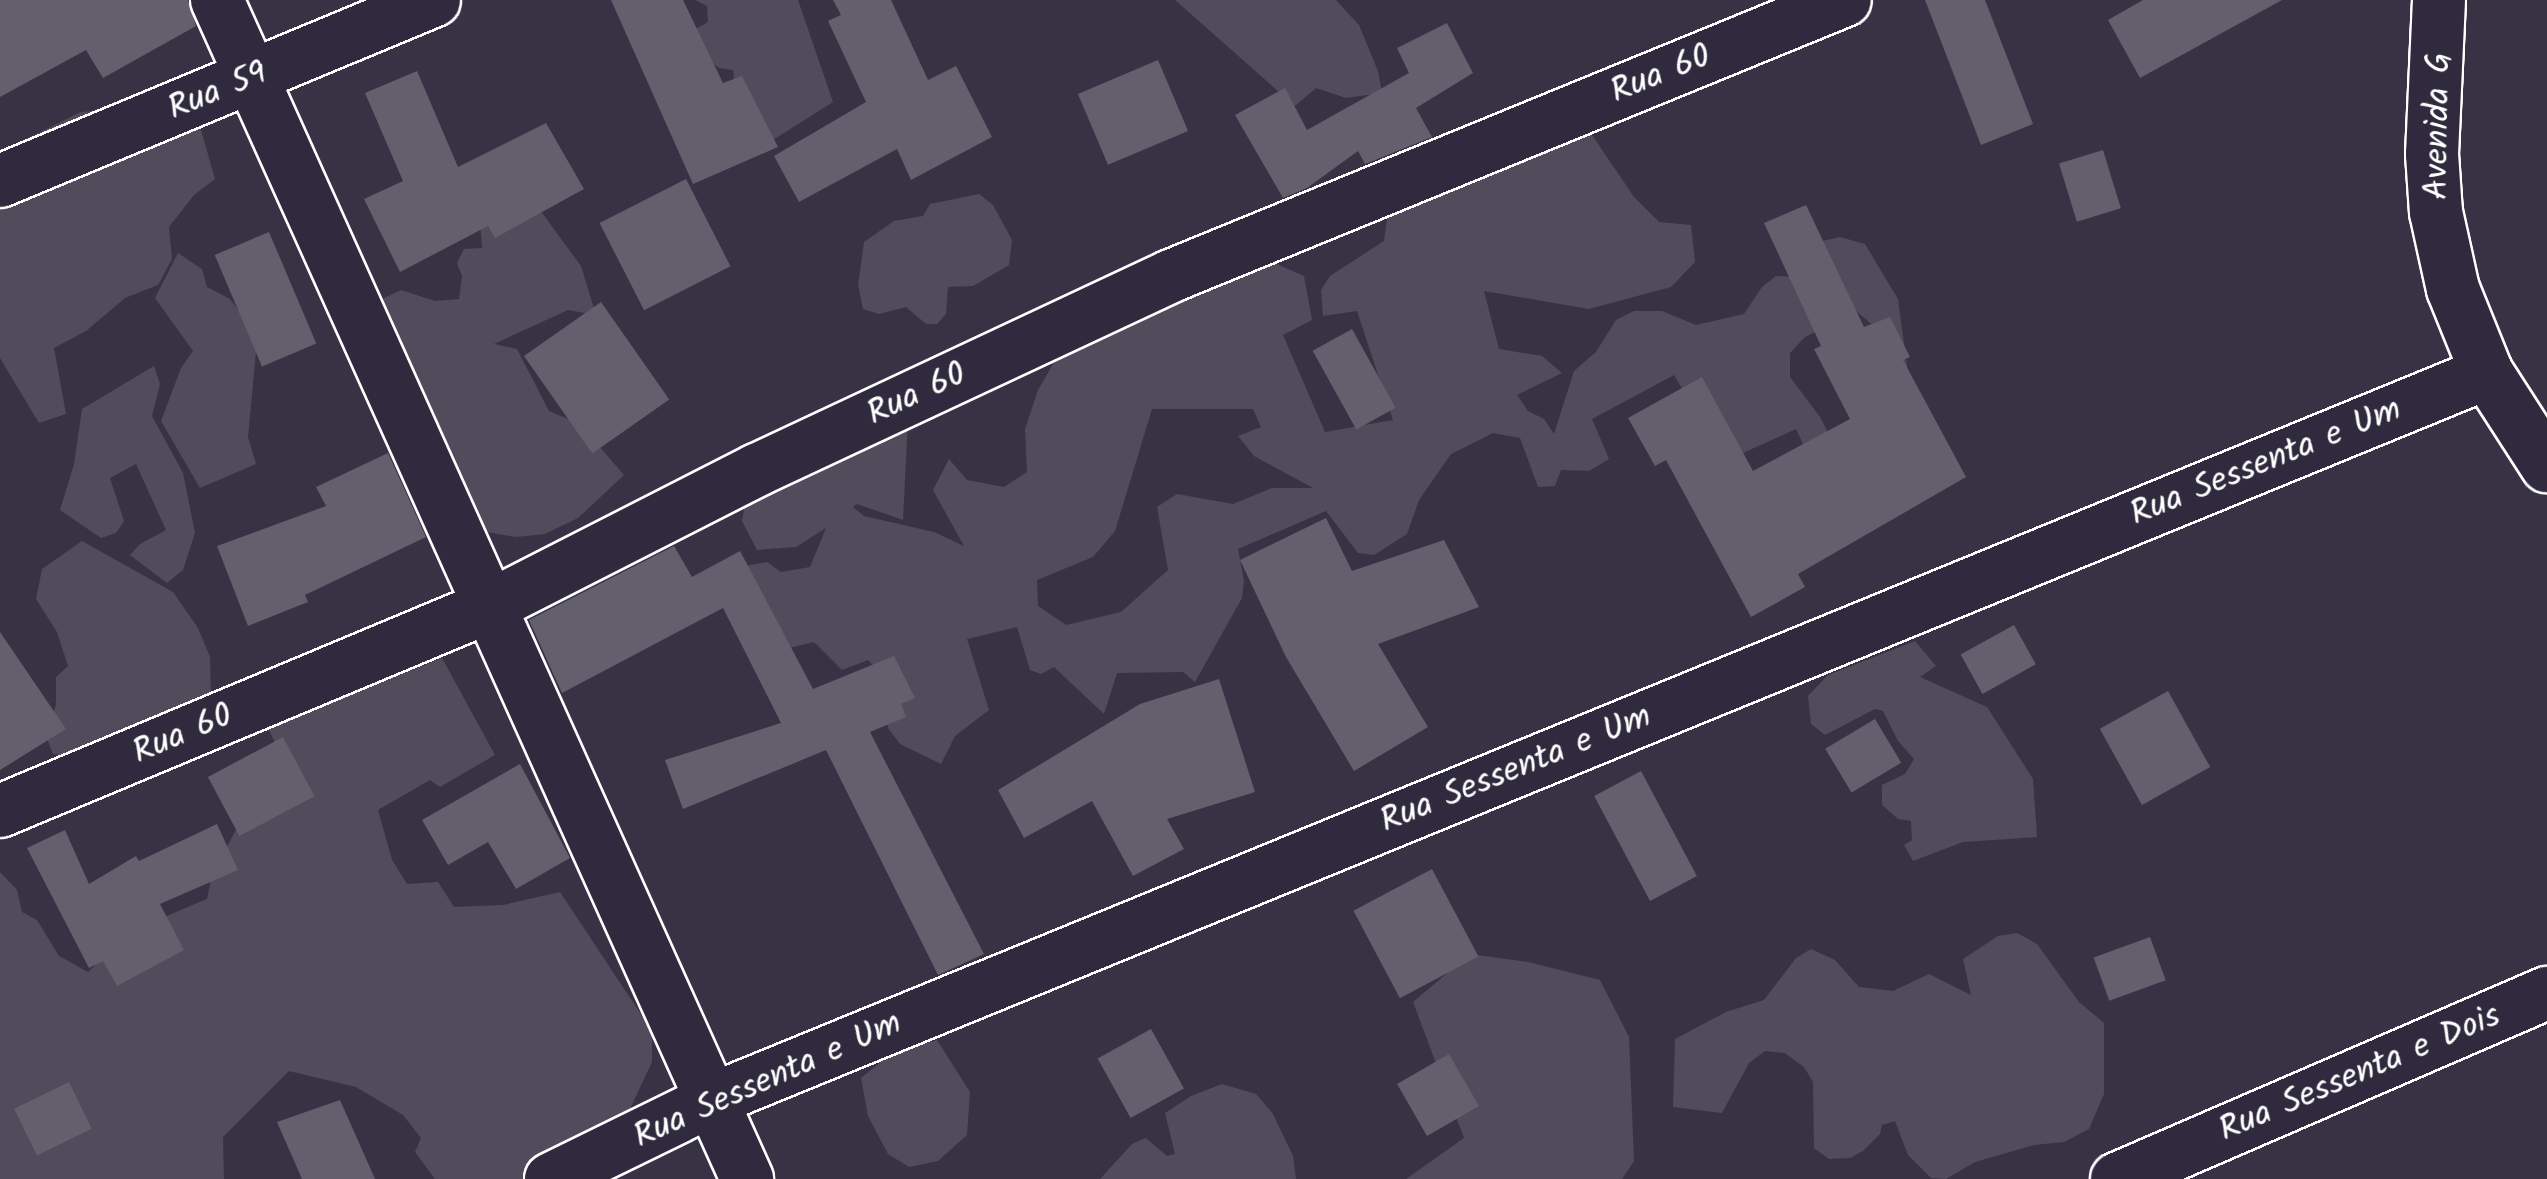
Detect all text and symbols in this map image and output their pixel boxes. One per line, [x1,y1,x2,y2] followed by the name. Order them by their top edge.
[1605,36,1717,114] street label: Rua 60
[2417,52,2461,200] street label: Avenida G
[162,53,274,131] street label: Rua 59
[861,354,973,436] street label: Rua 60
[2124,389,2408,537] street label: Rua Sessenta e Um
[127,695,239,775] street label: Rua 60
[1374,696,1658,844] street label: Rua Sessenta e Um
[2213,996,2507,1152] street label: Rua Sessenta e Dois
[628,1003,908,1159] street label: Rua Sessenta e Um

